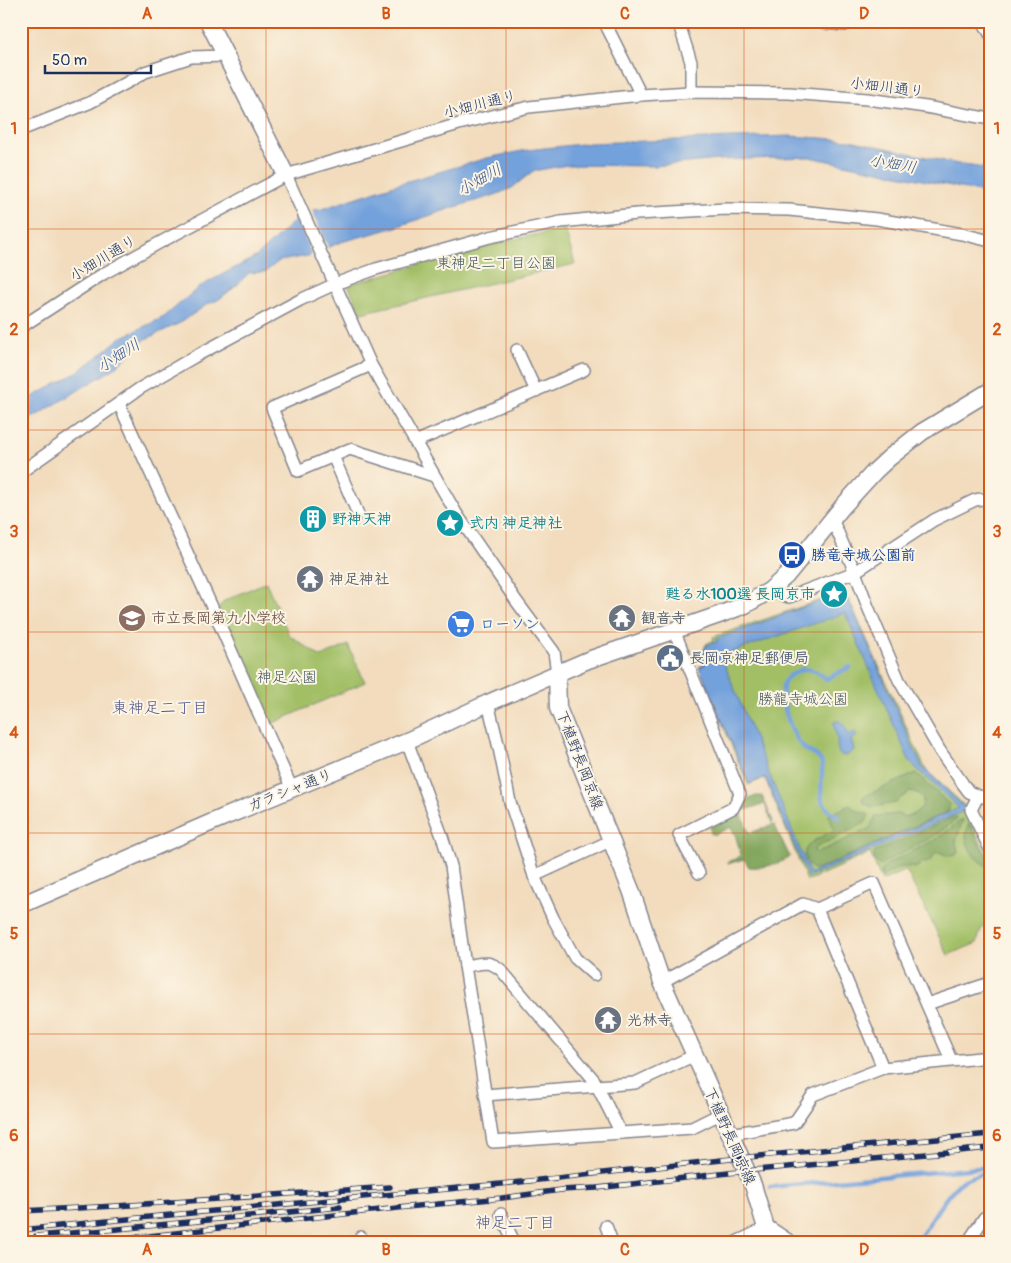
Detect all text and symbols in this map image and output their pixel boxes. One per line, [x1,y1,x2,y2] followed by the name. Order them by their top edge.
[142,4,153,24] text: A
[381,4,391,24] text: B
[620,4,630,24] text: C
[859,4,869,24] text: D
[45,42,151,74] scale bar
[52,51,87,70] text: 50 m
[849,73,925,101] street label: 小畑川通り
[441,86,519,123] street label: 小畑川通り
[11,119,17,139] text: 1
[994,119,1000,139] text: 1
[867,150,918,178] water label: 小畑川
[454,159,505,200] water label: 小畑川
[66,231,140,286] street label: 小畑川通り
[436,254,556,273] park label: 東神足二丁目公園
[10,320,19,340] text: 2
[993,320,1002,340] text: 2
[93,334,144,377] water label: 小畑川
[298,504,328,534] building icon: 野神天神
[435,508,465,538] place icon: 式内 神足神社
[332,510,392,529] place label: 野神天神
[469,514,562,533] place label: 式内 神足神社
[10,522,19,542] text: 3
[993,522,1002,542] text: 3
[777,540,807,570] bus stop icon: 勝竜寺城公園前
[811,546,916,565] place label: 勝竜寺城公園前
[295,564,325,594] temple icon: 神足神社
[329,570,389,589] place label: 神足神社
[819,579,849,609] place icon: 甦る水100選 長岡京市
[665,585,815,604] place label: 甦る水100選 長岡京市
[117,603,147,633] school or university icon: 市立長岡第九小学校
[607,603,637,633] temple icon: 観音寺
[151,609,286,628] place label: 市立長岡第九小学校
[446,609,476,639] supermarket icon: ローソン
[641,609,686,628] place label: 観音寺
[480,615,540,634] place label: ローソン
[655,643,685,673] public building icon: 長岡京神足郵便局
[689,649,809,668] place label: 長岡京神足郵便局
[257,668,317,687] park label: 神足公園
[758,690,848,709] park label: 勝龍寺城公園
[112,698,208,718] district label: 東神足二丁目
[552,708,607,813] street label: 下植野長岡京線
[9,723,19,743] text: 4
[992,723,1002,743] text: 4
[245,765,335,816] street label: ガラシャ通り
[10,924,19,944] text: 5
[993,924,1002,944] text: 5
[593,1005,623,1035] temple icon: 光林寺
[627,1011,672,1030] place label: 光林寺
[700,1084,760,1188] street label: 下植野長岡京線
[9,1126,19,1146] text: 6
[992,1126,1002,1146] text: 6
[475,1213,555,1233] district label: 神足二丁目
[142,1240,153,1260] text: A
[381,1240,391,1260] text: B
[620,1240,630,1260] text: C
[859,1240,869,1260] text: D

